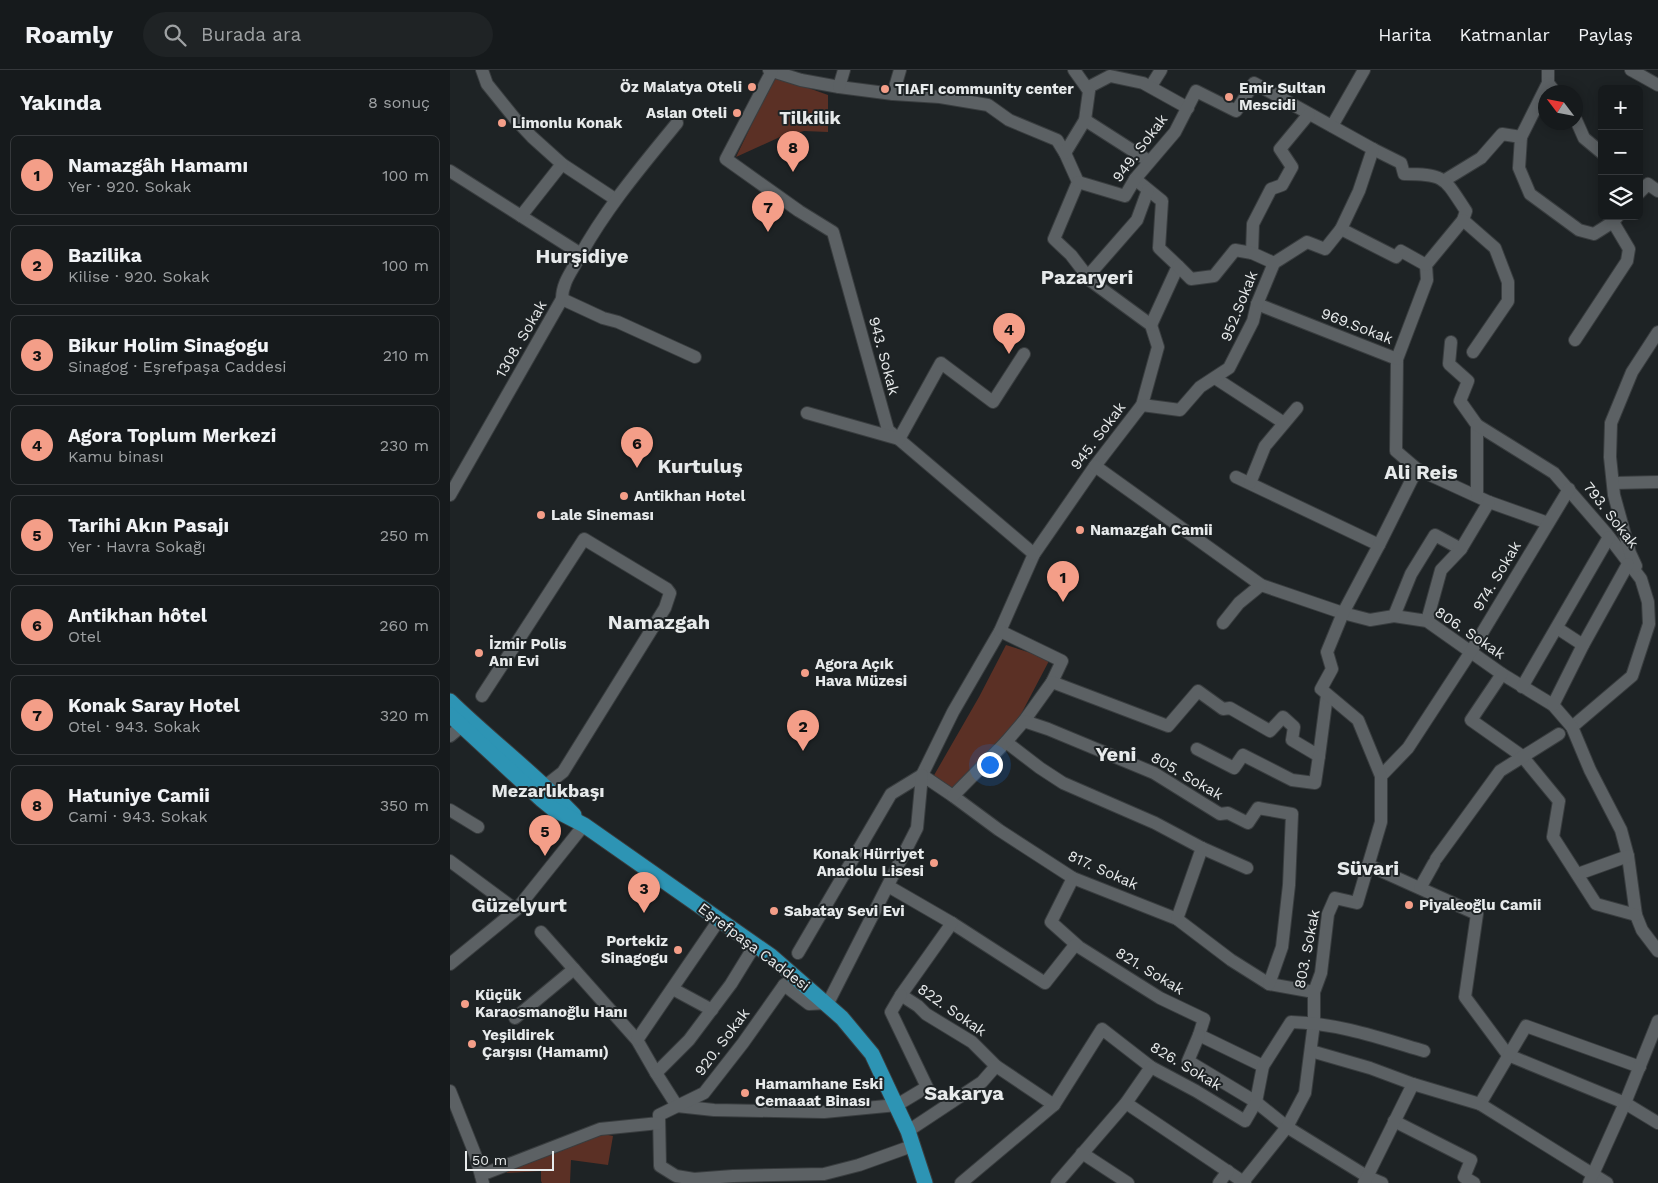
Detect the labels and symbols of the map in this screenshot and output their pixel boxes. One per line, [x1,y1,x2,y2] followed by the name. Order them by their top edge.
[620,78,742,96] place label: Öz Malatya Oteli
[1239,79,1326,114] place label: Emir Sultan Mescidi
[895,80,1074,98] place label: TIAFI community center
[746,81,758,93] marker: Öz Malatya Oteli
[879,83,891,95] marker: TIAFI community center
[1538,85,1583,130] north arrow
[1223,91,1235,103] marker: Emir Sultan Mescidi
[646,104,727,122] place label: Aslan Oteli
[731,107,743,119] marker: Aslan Oteli
[779,107,841,128] district label: Tilkilik
[1109,110,1172,186] street label: 949. Sokak
[512,114,623,132] place label: Limonlu Konak
[496,117,508,129] marker: Limonlu Konak
[777,131,809,172] pin: 8
[752,191,784,232] pin: 7
[535,244,629,268] district label: Hurşidiye
[1041,265,1133,289] district label: Pazaryeri
[1217,268,1262,344] street label: 952.Sokak
[492,297,551,381] street label: 1308. Sokak
[1319,304,1396,348] street label: 969.Sokak
[993,313,1025,354] pin: 4
[865,315,903,398] street label: 943. Sokak
[1067,398,1130,473] street label: 945. Sokak
[621,427,653,468] pin: 6
[657,454,743,478] district label: Kurtuluş
[1384,460,1458,484] district label: Ali Reis
[1580,478,1643,552] street label: 793. Sokak
[634,487,745,505] place label: Antikhan Hotel
[618,490,630,502] marker: Antikhan Hotel
[551,506,654,524] place label: Lale Sineması
[535,509,547,521] marker: Lale Sineması
[1090,521,1213,539] place label: Namazgah Camii
[1074,524,1086,536] marker: Namazgah Camii
[1469,537,1525,614] street label: 974. Sokak
[1047,561,1079,602] pin: 1
[1431,603,1509,663] street label: 806. Sokak
[608,610,710,634] district label: Namazgah
[489,635,567,670] place label: İzmir Polis Anı Evi
[473,647,485,659] marker: İzmir Polis Anı Evi
[815,655,907,690] place label: Agora Açık Hava Müzesi
[799,667,811,679] marker: Agora Açık Hava Müzesi
[787,710,819,751] pin: 2
[1096,742,1136,766] district label: Yeni
[1148,748,1227,804] street label: 805. Sokak
[977,752,1003,778] your location
[492,780,605,801] district label: Mezarlıkbaşı
[529,815,561,856] pin: 5
[813,845,924,880] place label: Konak Hürriyet Anadolu Lisesi
[1065,846,1141,894] street label: 817. Sokak
[1337,856,1399,880] district label: Süvari
[928,857,940,869] marker: Konak Hürriyet Anadolu Lisesi
[628,872,660,913] pin: 3
[471,893,567,917] district label: Güzelyurt
[1419,896,1541,914] place label: Piyaleoğlu Camii
[695,899,813,995] street label: Eşrefpaşa Caddesi
[1403,899,1415,911] marker: Piyaleoğlu Camii
[784,902,905,920] place label: Sabatay Sevi Evi
[768,905,780,917] marker: Sabatay Sevi Evi
[1291,907,1324,990] street label: 803. Sokak
[601,932,668,967] place label: Portekiz Sinagogu
[1112,943,1188,999] street label: 821. Sokak
[672,944,684,956] marker: Portekiz Sinagogu
[914,980,990,1041] street label: 822. Sokak
[475,986,627,1021] place label: Küçük Karaosmanoğlu Hanı
[459,998,471,1010] marker: Küçük Karaosmanoğlu Hanı
[691,1004,754,1079] street label: 920. Sokak
[482,1026,609,1061] place label: Yeşildirek Çarşısı (Hamamı)
[466,1038,478,1050] marker: Yeşildirek Çarşısı (Hamamı)
[1147,1038,1225,1095] street label: 826. Sokak
[755,1075,883,1110] place label: Hamamhane Eski Cemaaat Binası
[924,1081,1004,1105] district label: Sakarya
[739,1087,751,1099] marker: Hamamhane Eski Cemaaat Binası
[465,1148,554,1171] scale bar

